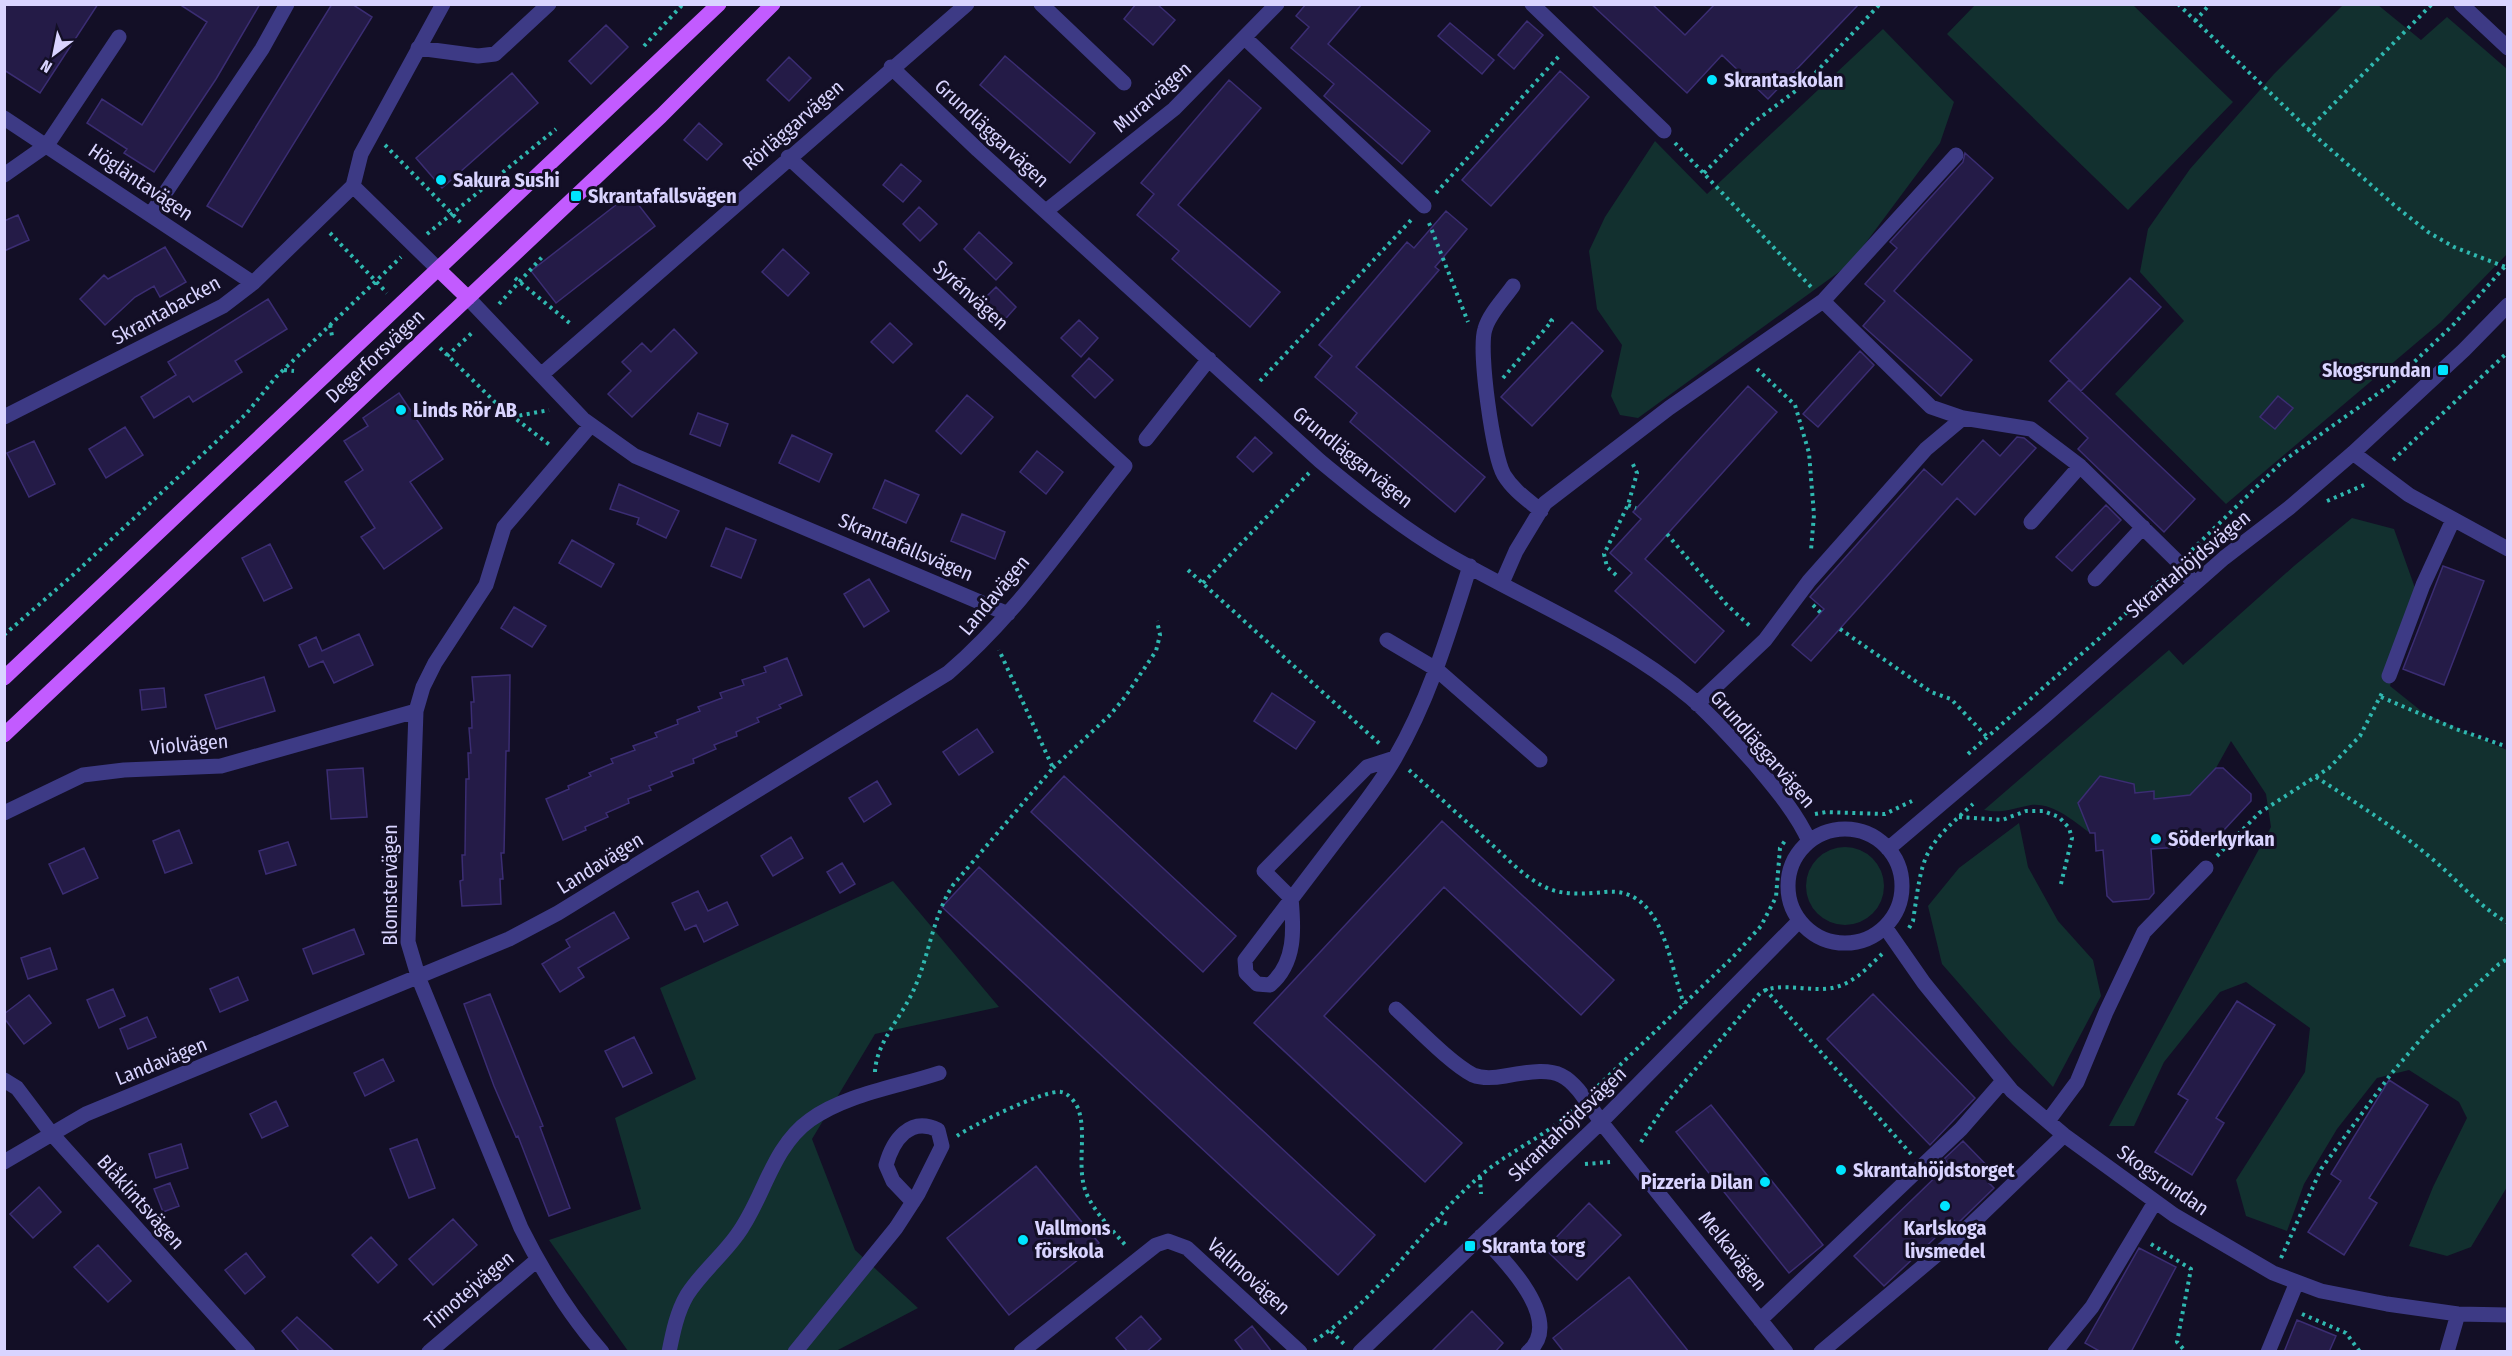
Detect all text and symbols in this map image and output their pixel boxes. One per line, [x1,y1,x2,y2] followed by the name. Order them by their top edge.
[24,24,84,84] north arrow
[37,56,55,77] text: N
[1108,57,1196,137] street label: Murarvägen
[1724,68,1844,92] place label: Skrantaskolan
[1705,73,1719,87] marker: Skrantaskolan
[930,74,1054,192] street label: Grundläggarvägen
[738,75,848,175] street label: Rörläggarvägen
[84,138,198,226] street label: Högläntavägen
[453,168,560,192] place label: Sakura Sushi
[434,173,448,187] marker: Sakura Sushi
[588,184,737,208] place label: Skrantafallsvägen
[569,189,583,203] marker: Skrantafallsvägen
[928,255,1014,335] street label: Syrénvägen
[107,270,225,350] street label: Skrantabacken
[321,304,429,408] street label: Degerforsvägen
[2322,358,2431,382] place label: Skogsrundan
[2436,363,2450,377] marker: Skogsrundan
[413,398,517,422] place label: Linds Rör AB
[1288,401,1418,513] street label: Grundläggarvägen
[394,403,408,417] marker: Linds Rör AB
[2121,505,2255,623] street label: Skrantahöjdsvägen
[835,508,977,586] street label: Skrantafallsvägen
[954,550,1034,640] street label: Landavägen
[1705,685,1821,813] street label: Grundläggarvägen
[149,729,229,759] street label: Violvägen
[378,824,402,946] street label: Blomstervägen
[553,827,647,899] street label: Landavägen
[2168,827,2275,851] place label: Söderkyrkan
[2149,832,2163,846] marker: Söderkyrkan
[112,1032,210,1090] street label: Landavägen
[1503,1062,1631,1186] street label: Skrantahöjdsvägen
[2113,1140,2213,1220] street label: Skogsrundan
[92,1150,190,1254] street label: Blåklintsvägen
[1853,1158,2016,1182] place label: Skrantahöjdstorget
[1834,1163,1848,1177] marker: Skrantahöjdstorget
[1641,1170,1753,1194] place label: Pizzeria Dilan
[1758,1175,1772,1189] marker: Pizzeria Dilan
[1938,1199,1952,1213] marker: Karlskoga livsmedel
[1694,1206,1772,1296] street label: Melkavägen
[1034,1216,1111,1263] place label: Vallmons förskola
[1904,1216,1987,1263] place label: Karlskoga livsmedel
[1016,1233,1030,1247] marker: Vallmons förskola
[1203,1233,1295,1319] street label: Vallmovägen
[1482,1234,1585,1258] place label: Skranta torg
[1463,1239,1477,1253] marker: Skranta torg
[420,1246,518,1334] street label: Timotejvägen

